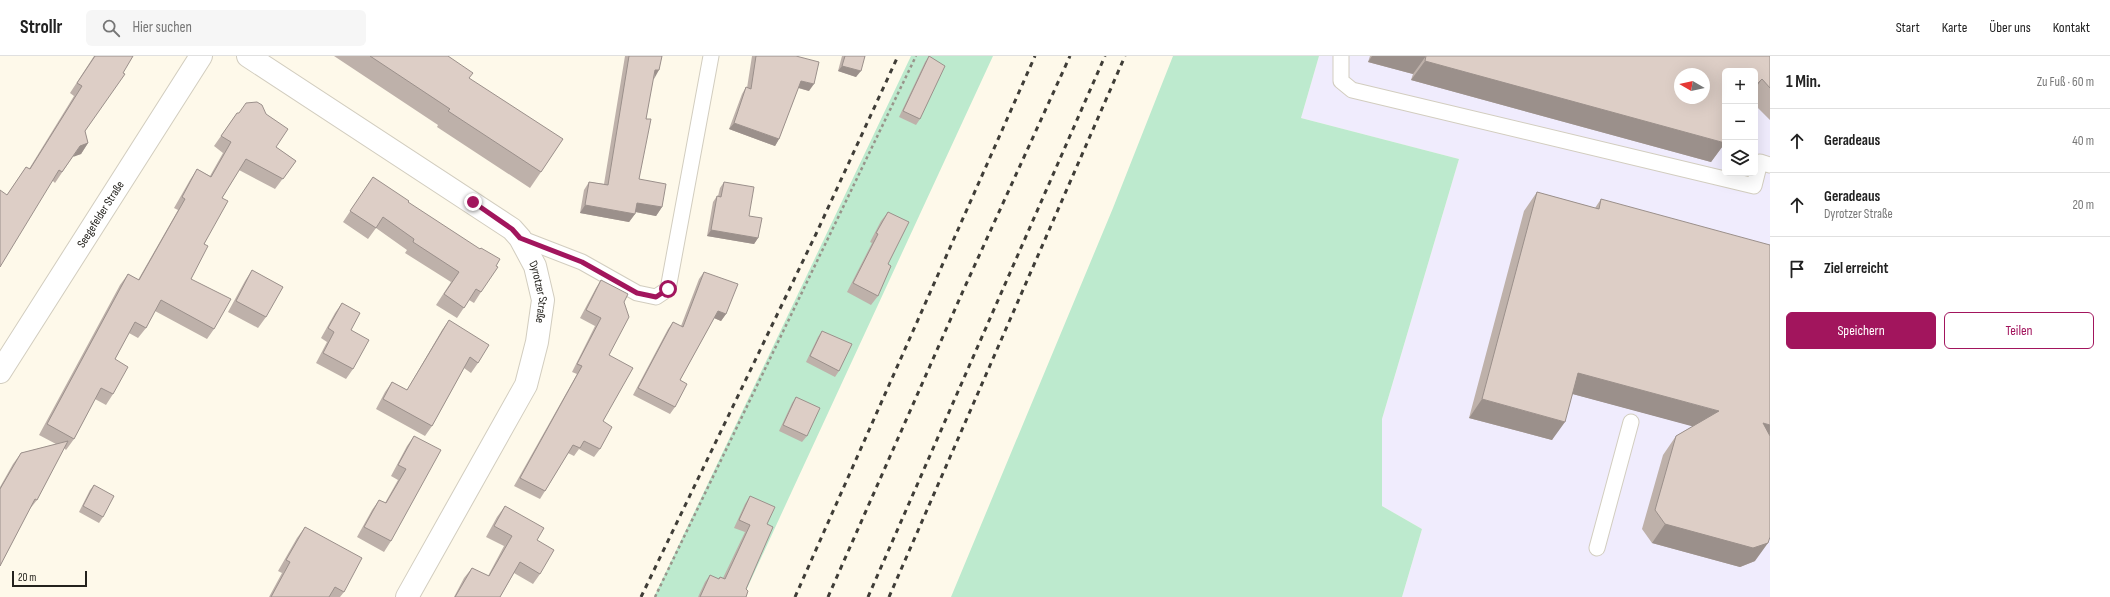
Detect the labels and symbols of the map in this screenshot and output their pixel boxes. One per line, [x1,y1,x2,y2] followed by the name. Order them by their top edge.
[1674,68,1710,104] north arrow
[74,178,127,250] street label: Seegefelder Straße
[464,193,482,211] route end
[526,258,551,324] street label: Dyrotzer Straße
[659,280,677,298] route start
[12,569,87,588] scale bar

